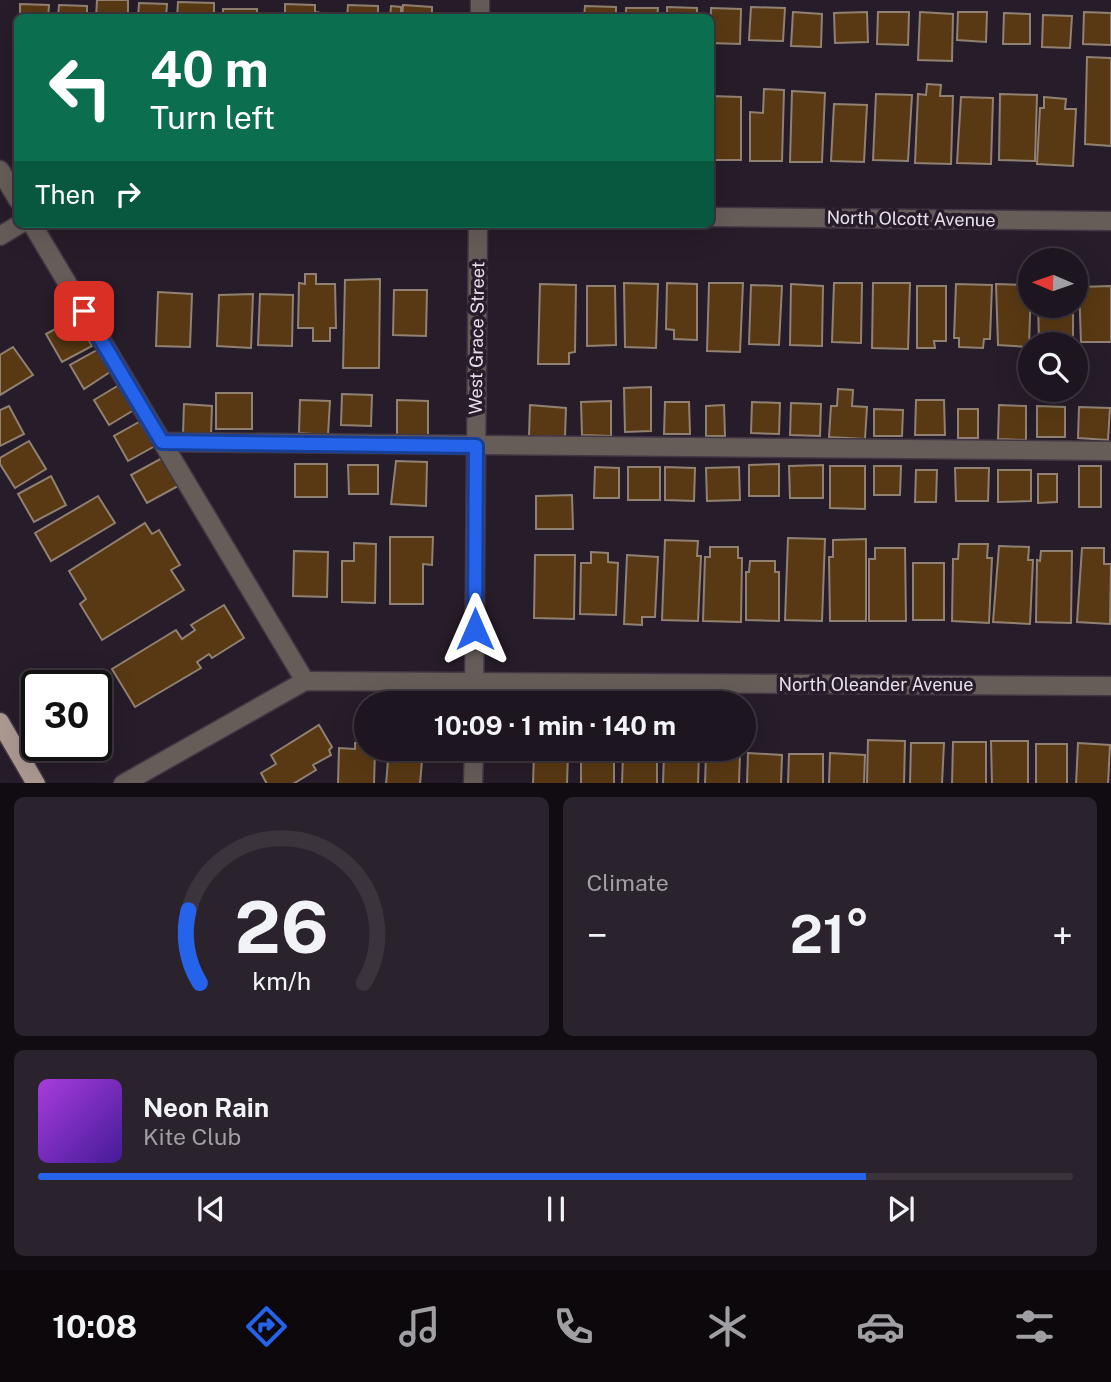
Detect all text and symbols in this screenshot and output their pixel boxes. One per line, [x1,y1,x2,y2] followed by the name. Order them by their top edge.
[150,40,269,98] text: 40 m
[35,42,126,133] icon: left
[150,99,275,136] text: Turn left
[109,175,147,213] icon: right
[35,179,95,210] text: Then
[826,207,996,230] street label: North Olcott Avenue
[1018,248,1088,318] north arrow
[1018,248,1088,402] map controls
[465,261,488,415] street label: West Grace Street
[54,281,114,341] pin
[65,292,103,330] icon: arrive
[1018,332,1088,402] button: search
[438,592,512,666] position arrow
[21,670,112,761] speed limit sign: 30
[779,674,973,695] street label: North Oleander Avenue
[434,710,676,741] text: 10:09 · 1 min · 140 m
[587,869,669,896] text: Climate
[234,884,328,969] text: 26
[790,904,870,965] text: 21°
[587,913,608,958] text: −
[1052,913,1073,958] text: +
[252,965,311,995] text: km/h
[143,1092,269,1123] text: Neon Rain
[143,1123,241,1150] text: Kite Club
[192,1190,230,1228] icon: previous
[537,1190,575,1228] icon: pause
[882,1190,920,1228] icon: next
[242,1302,291,1351] icon: directions
[395,1302,444,1351] icon: music
[549,1302,598,1351] icon: phone
[703,1302,752,1351] icon: climate
[856,1302,905,1351] icon: car
[1010,1302,1059,1351] icon: filters
[52,1308,137,1345] text: 10:08

